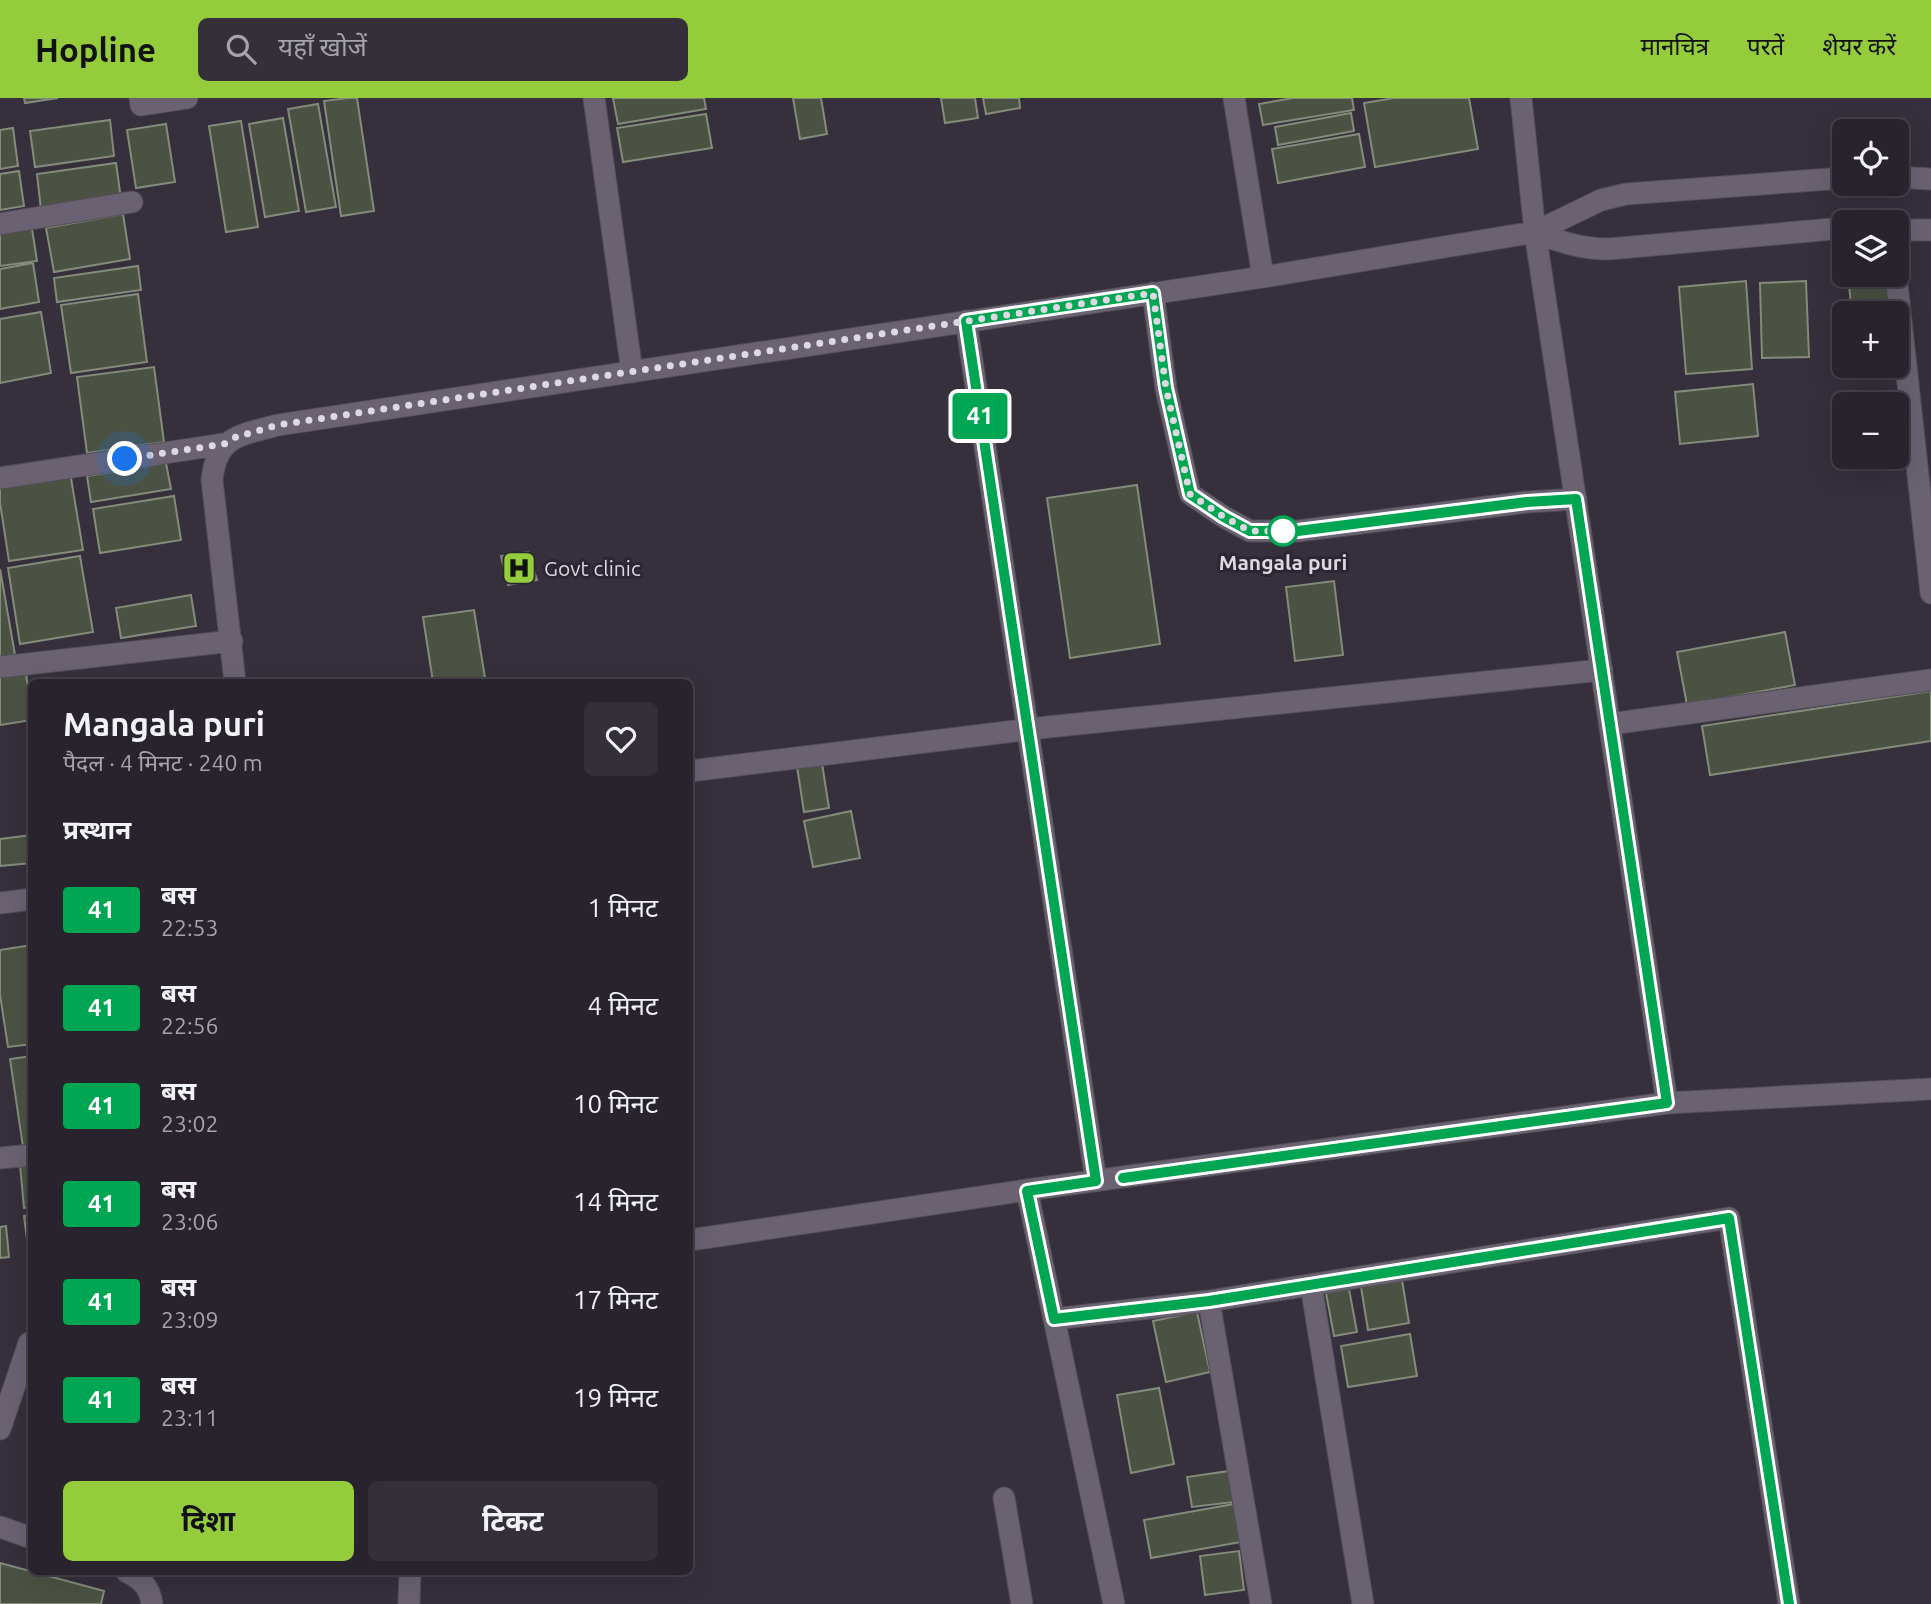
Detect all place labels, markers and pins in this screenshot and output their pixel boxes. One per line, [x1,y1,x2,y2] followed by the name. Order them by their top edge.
[1268,516,1298,546] marker: Mangala puri
[500,549,538,587] hospital icon: Govt clinic
[1219,550,1347,574] place label: Mangala puri
[544,556,641,580] place label: Govt clinic

